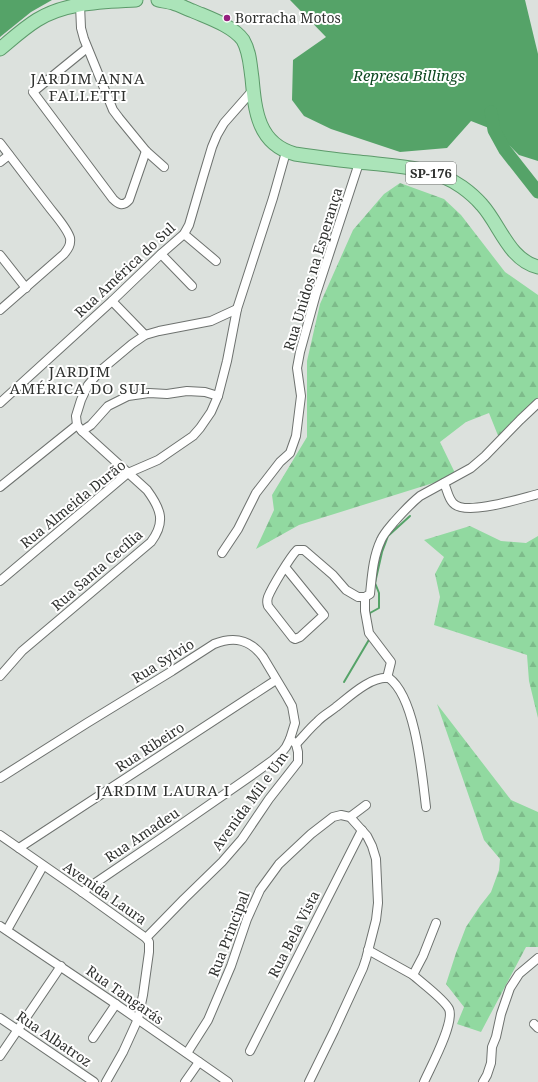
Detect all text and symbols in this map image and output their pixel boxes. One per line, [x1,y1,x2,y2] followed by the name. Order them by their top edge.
[235,8,341,27] place label: Borracha Motos
[222,13,232,23] marker: Borracha Motos
[352,65,465,85] water label: Represa Billings
[29,68,146,105] district label: JARDIM ANNA FALLETTI
[406,162,456,184] road number: SP-176
[279,185,346,353] street label: Rua Unidos na Esperança
[70,218,179,321] street label: Rua América do Sul
[9,361,151,398] district label: JARDIM AMÉRICA DO SUL
[16,455,129,552] street label: Rua Almeida Durão
[47,525,146,614] street label: Rua Santa Cecília
[128,634,197,687] street label: Rua Sylvio
[112,717,188,776] street label: Rua Ribeiro
[207,747,292,854] street label: Avenida Mil e Um
[95,780,230,800] district label: JARDIM LAURA I
[101,803,183,866] street label: Rua Amadeu
[60,857,151,929] street label: Avenida Laura
[263,887,324,980] street label: Rua Bela Vista
[203,888,254,979] street label: Rua Principal
[83,961,168,1028] street label: Rua Tangarás
[13,1006,96,1071] street label: Rua Albatroz

